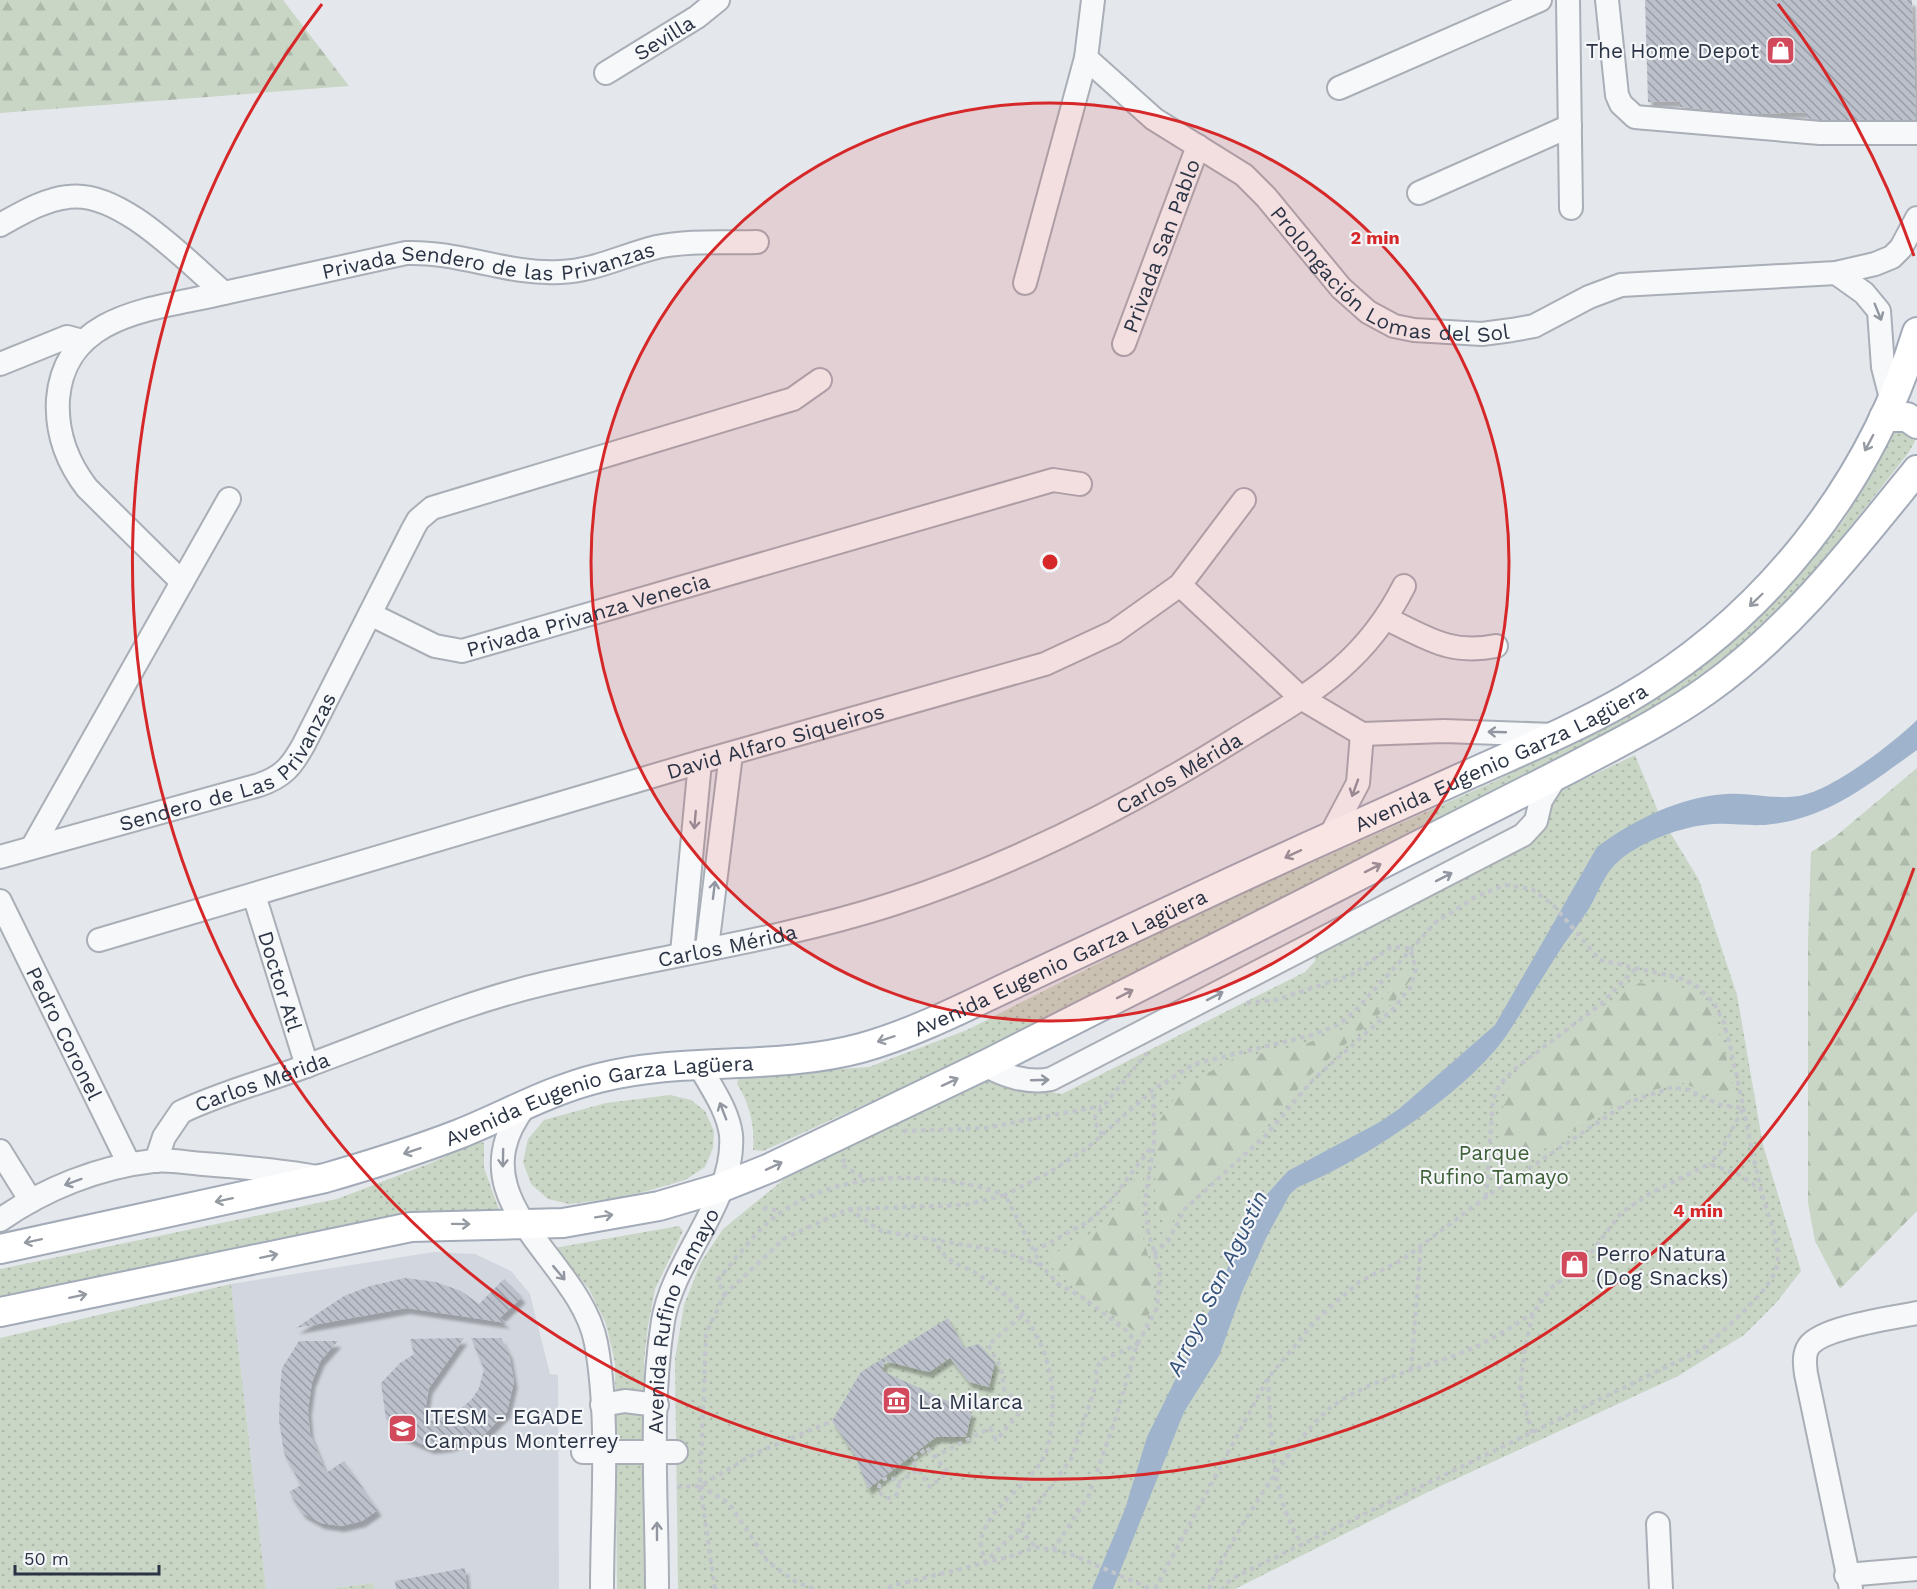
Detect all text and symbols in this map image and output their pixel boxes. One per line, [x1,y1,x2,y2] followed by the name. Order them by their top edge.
[629,9,699,65] street label: Sevilla
[1764,34,1796,66] shop icon: The Home Depot
[1586,38,1759,63] place label: The Home Depot
[1117,155,1205,336] street label: Privada San Pablo
[1266,200,1511,347] street label: Prolongación Lomas del Sol
[1350,227,1400,248] text: 2 min
[319,236,657,285] street label: Privada Sendero de las Privanzas
[1873,303,1884,321] one-way arrow
[1863,434,1875,452] one-way arrow
[1040,552,1060,572] centre of rings
[463,567,713,662] street label: Privada Privanza Venecia
[1748,593,1763,608] one-way arrow
[1350,677,1652,837] street label: Avenida Eugenio Garza Lagüera
[116,688,341,836] street label: Sendero de Las Privanzas
[663,698,887,784] street label: David Alfaro Siqueiros
[1111,726,1246,819] street label: Carlos Mérida
[1487,727,1507,738] one-way arrow
[1349,778,1360,797] one-way arrow
[689,810,700,830] one-way arrow
[1284,848,1302,860] one-way arrow
[1364,862,1382,873] one-way arrow
[1435,871,1453,883] one-way arrow
[709,880,720,900] one-way arrow
[910,883,1211,1041] street label: Avenida Eugenio Garza Lagüera
[656,918,799,972] street label: Carlos Mérida
[253,928,308,1035] street label: Doctor Atl
[22,962,108,1104] street label: Pedro Coronel
[1115,988,1133,1000] one-way arrow
[1206,990,1224,1001] one-way arrow
[877,1035,896,1046] one-way arrow
[191,1046,333,1117] street label: Carlos Mérida
[441,1050,754,1151] street label: Avenida Eugenio Garza Lagüera
[1030,1074,1050,1086] one-way arrow
[941,1075,959,1087] one-way arrow
[717,1103,728,1121] one-way arrow
[1419,1140,1569,1189] park label: Parque Rufino Tamayo
[403,1147,422,1158] one-way arrow
[497,1148,508,1167] one-way arrow
[765,1159,783,1171] one-way arrow
[65,1177,83,1188] one-way arrow
[1161,1187,1273,1380] water label: Arroyo San Agustin
[214,1195,234,1206] one-way arrow
[1673,1200,1723,1221] text: 4 min
[642,1204,724,1434] street label: Avenida Rufino Tamayo
[594,1211,614,1222] one-way arrow
[450,1219,470,1230] one-way arrow
[24,1236,43,1248] one-way arrow
[1596,1241,1728,1290] place label: Perro Natura (Dog Snacks)
[259,1249,278,1261] one-way arrow
[1559,1249,1591,1281] shop icon: Perro Natura (Dog Snacks)
[552,1264,565,1280] one-way arrow
[68,1290,87,1301] one-way arrow
[881,1385,913,1417] museum icon: La Milarca
[918,1389,1023,1414] place label: La Milarca
[424,1404,618,1453] place label: ITESM - EGADE Campus Monterrey
[387,1412,419,1444] school or university icon: ITESM - EGADE Campus Monterrey
[651,1521,663,1541] one-way arrow
[15,1538,159,1576] scale bar
[24,1548,69,1569] text: 50 m

